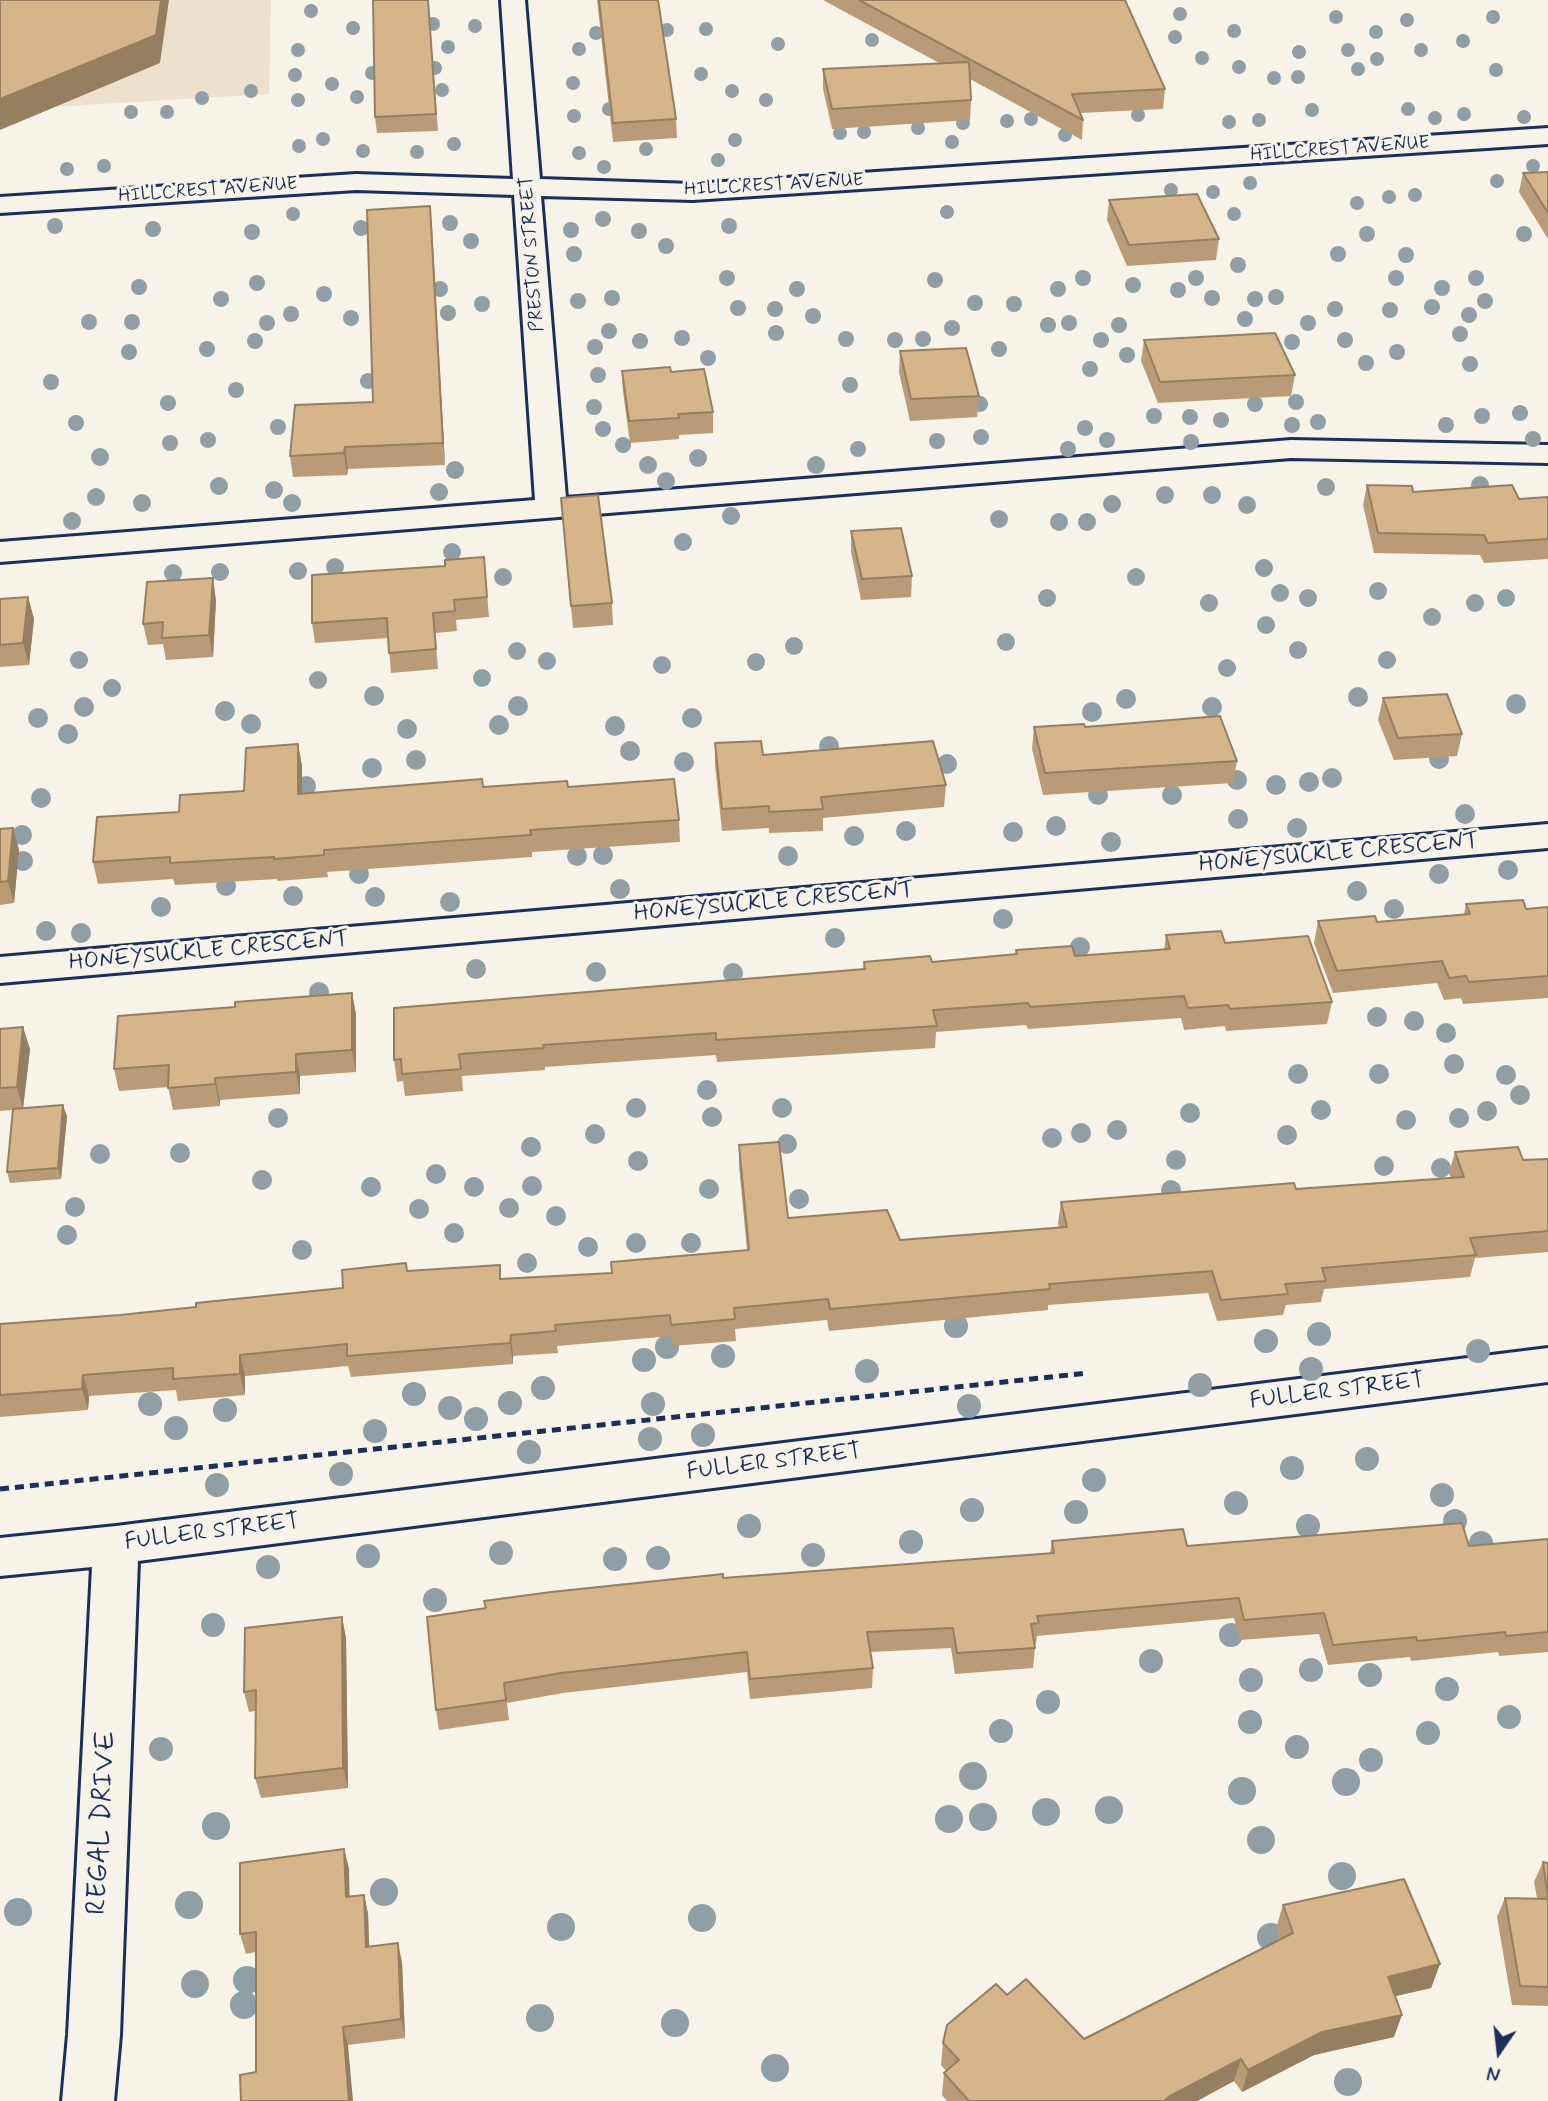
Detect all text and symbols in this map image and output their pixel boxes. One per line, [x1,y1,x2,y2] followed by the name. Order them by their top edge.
[1250,132,1430,168] street label: HILLCREST AVENUE
[684,170,864,202] street label: HILLCREST AVENUE
[118,173,298,209] street label: HILLCREST AVENUE
[516,175,550,333] street label: PRESTON STREET
[1198,828,1480,880] street label: HONEYSUCKLE CRESCENT
[633,877,915,929] street label: HONEYSUCKLE CRESCENT
[68,926,350,978] street label: HONEYSUCKLE CRESCENT
[1248,1368,1426,1416] street label: FULLER STREET
[685,1439,863,1487] street label: FULLER STREET
[123,1509,301,1557] street label: FULLER STREET
[81,1730,125,1916] street label: REGAL DRIVE
[1464,2017,1534,2087] north arrow
[1485,2059,1503,2087] text: N

